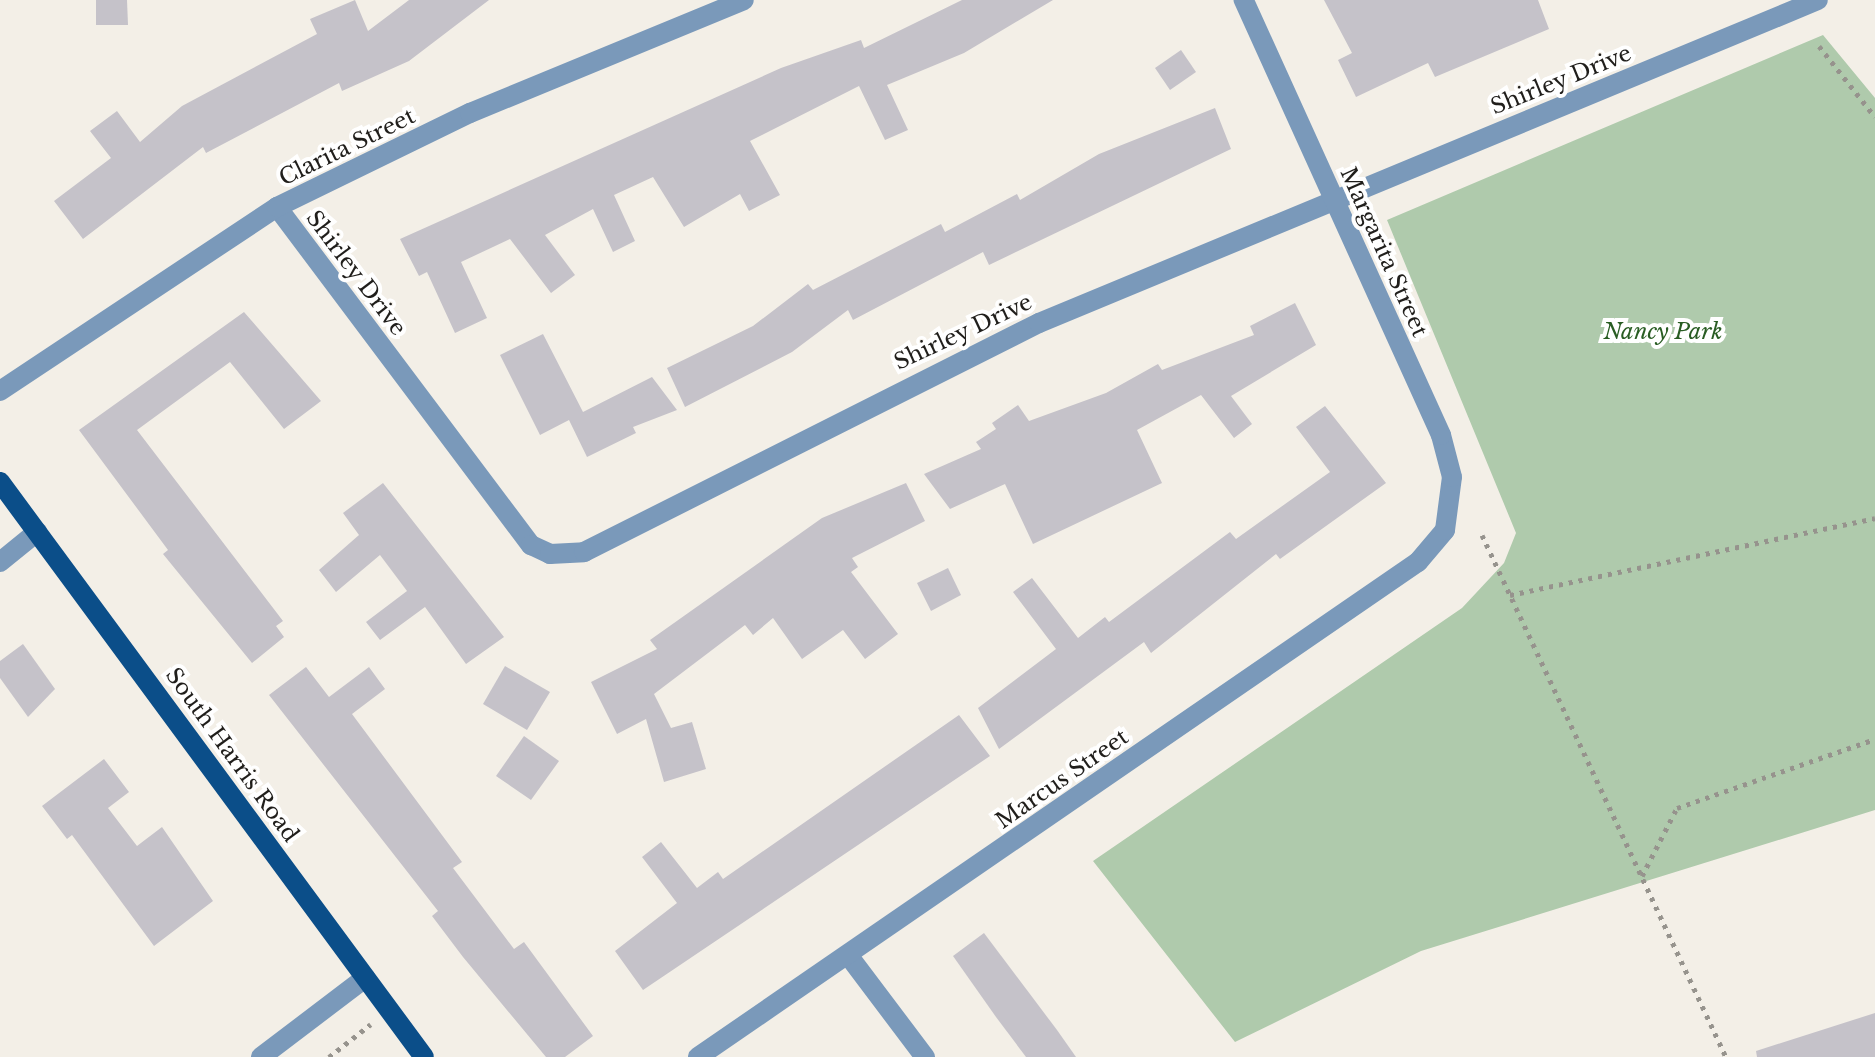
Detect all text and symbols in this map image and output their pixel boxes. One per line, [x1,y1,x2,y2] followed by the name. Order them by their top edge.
[1486,40,1636,120] street label: Shirley Drive
[275,103,419,191] street label: Clarita Street
[1335,163,1433,341] street label: Margarita Street
[300,205,412,341] street label: Shirley Drive
[889,288,1037,376] street label: Shirley Drive
[1603,319,1723,345] park label: Nancy Park
[160,663,304,847] street label: South Harris Road
[991,724,1133,834] street label: Marcus Street

